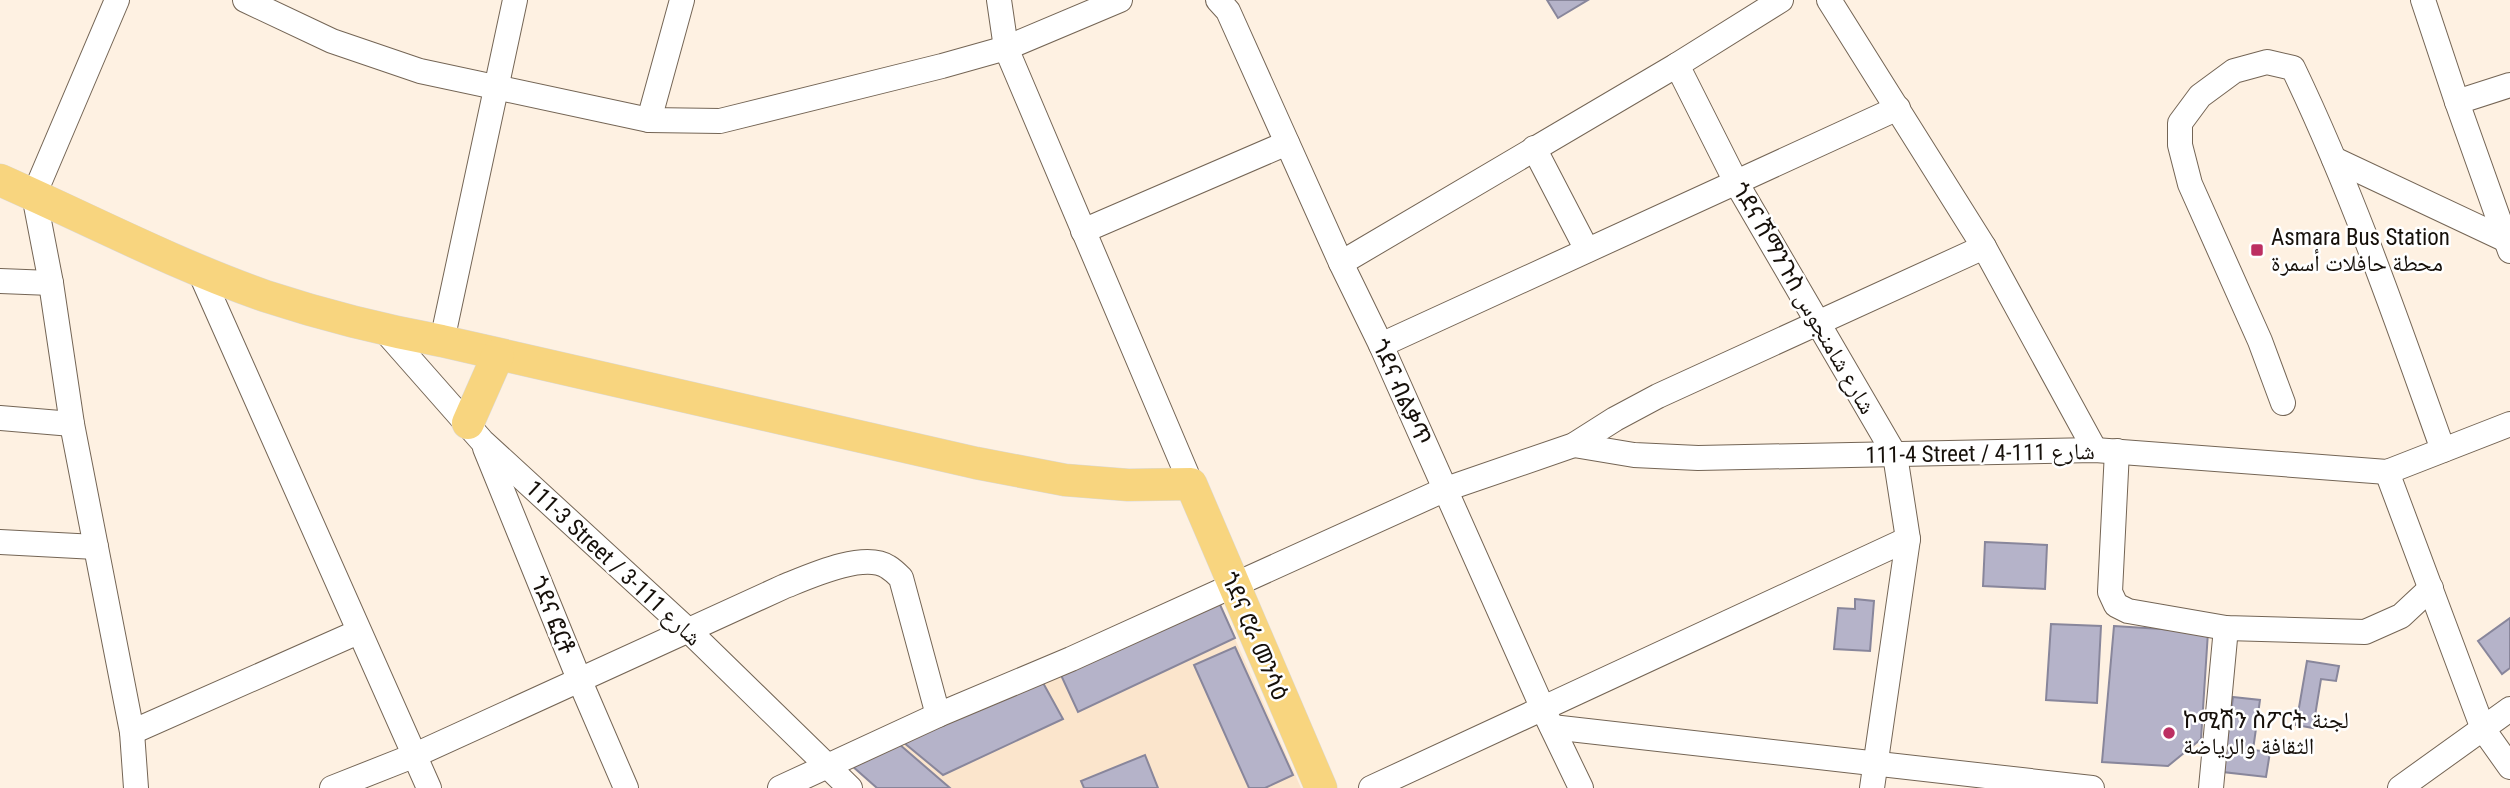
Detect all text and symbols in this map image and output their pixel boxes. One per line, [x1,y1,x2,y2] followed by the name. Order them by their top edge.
[1725,178,1881,419] street label: ጎደና ሽማንጉስ شارع شامنجوس
[2271,224,2450,277] place label: Asmara Bus Station محطة حافلات أسمرة
[2249,242,2265,258] marker: Asmara Bus Station محطة حافلات أسمرة
[1366,335,1437,449] street label: ጎደና ብልቃጥ
[1865,438,2095,470] street label: 111-4 Street / شارع 111-4
[520,475,707,652] street label: 111-3 Street / شارع 111-3
[1215,568,1294,704] street label: ጎደና ሮራ መንሳዕ
[525,572,580,658] street label: ጎደና ፎርቶ
[2183,707,2349,760] place label: ኮሚሽን ስፖርት لجنة الثقافة والرياضة
[2161,725,2177,741] marker: ኮሚሽን ስፖርት لجنة الثقافة والرياضة

